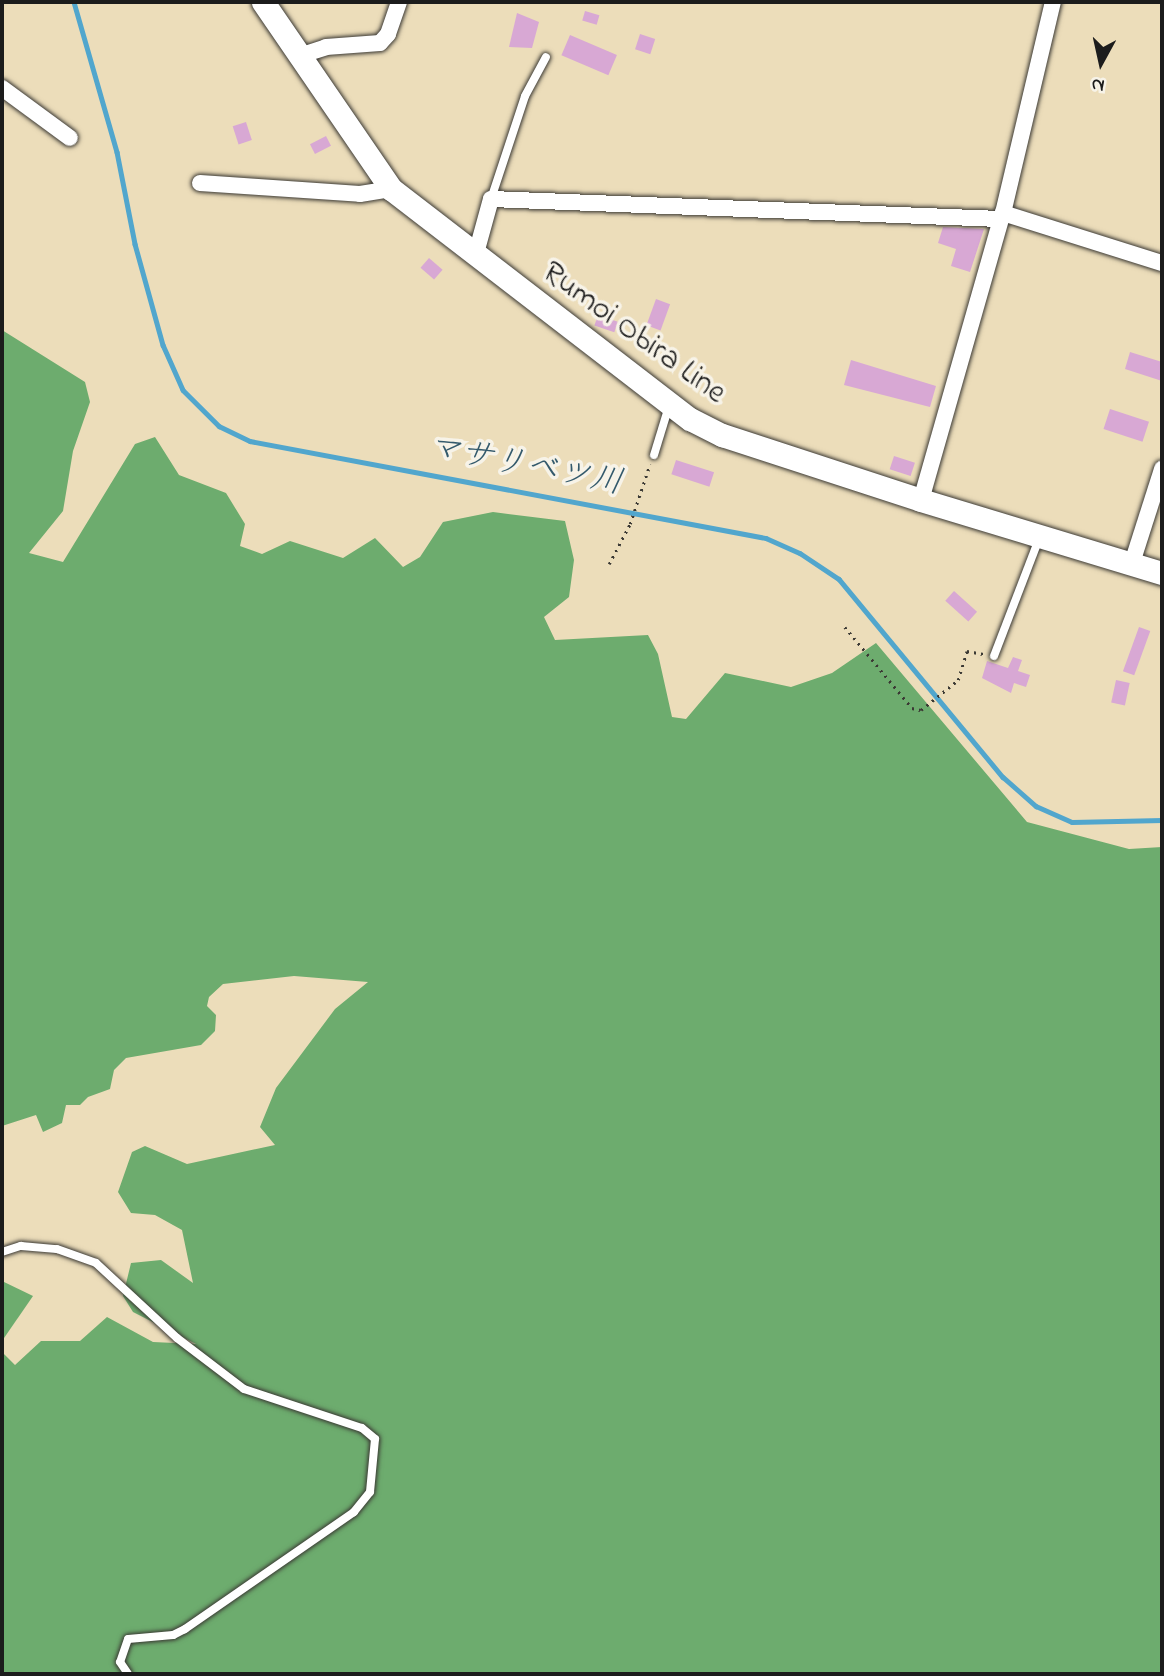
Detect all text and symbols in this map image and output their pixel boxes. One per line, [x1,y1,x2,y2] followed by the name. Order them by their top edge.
[1066,28,1136,98] north arrow
[1090,70,1106,99] text: N
[534,254,732,414] street label: Rumoi Obira Line
[424,429,626,505] water label: マサリベツ川

